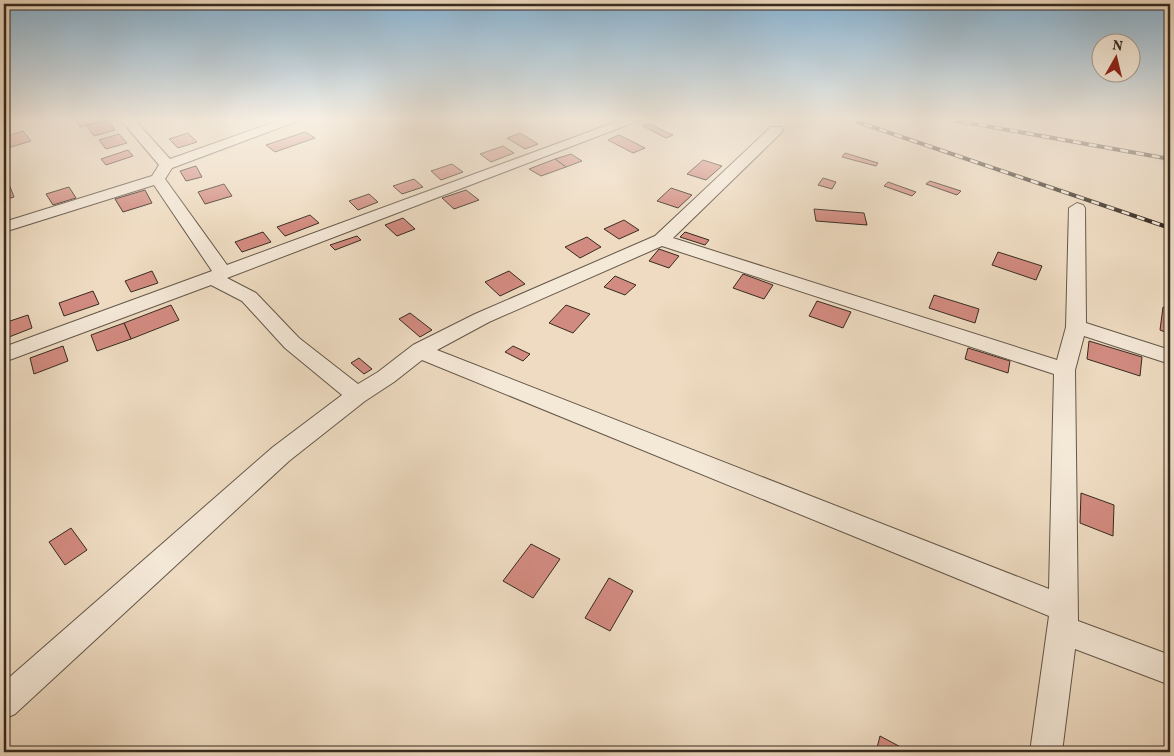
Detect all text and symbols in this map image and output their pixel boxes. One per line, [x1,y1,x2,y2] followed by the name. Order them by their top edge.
[1092,32,1142,82] north arrow
[1111,36,1124,57] text: N

